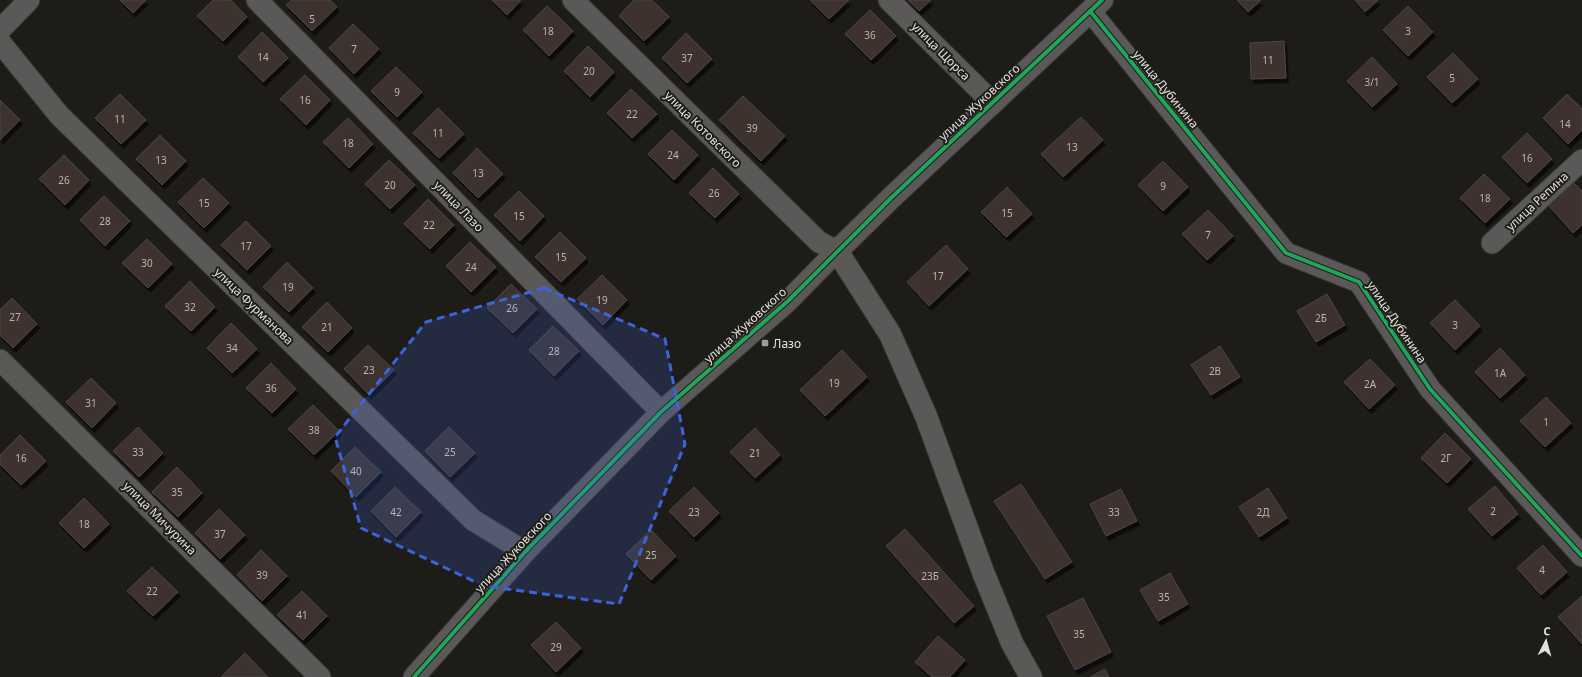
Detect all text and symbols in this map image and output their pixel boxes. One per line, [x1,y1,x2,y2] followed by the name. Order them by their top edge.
[309,12,315,26] house number: 5
[908,18,974,84] street label: улица Щорса
[542,24,554,38] house number: 18
[1405,24,1411,38] house number: 3
[864,28,876,42] house number: 36
[351,42,357,56] house number: 7
[1129,46,1203,132] street label: улица Дубинина
[257,50,269,64] house number: 14
[681,51,693,65] house number: 37
[1262,53,1274,67] house number: 11
[935,60,1023,144] street label: улица Жуковского
[583,64,595,78] house number: 20
[1449,71,1455,85] house number: 5
[1364,75,1380,89] house number: 3/1
[394,85,400,99] house number: 9
[661,87,745,171] street label: улица Котовского
[299,93,311,107] house number: 16
[626,107,638,121] house number: 22
[114,112,126,126] house number: 11
[1559,117,1571,131] house number: 14
[746,121,758,135] house number: 39
[432,126,444,140] house number: 11
[342,136,354,150] house number: 18
[1066,140,1078,154] house number: 13
[667,148,679,162] house number: 24
[1521,151,1533,165] house number: 16
[155,153,167,167] house number: 13
[472,166,484,180] house number: 13
[1502,168,1572,234] street label: улица Репина
[58,173,70,187] house number: 26
[430,177,488,235] street label: улица Лазо
[384,178,396,192] house number: 20
[1160,179,1166,193] house number: 9
[708,186,720,200] house number: 26
[1479,191,1491,205] house number: 18
[198,196,210,210] house number: 15
[1001,206,1013,220] house number: 15
[513,209,525,223] house number: 15
[99,214,111,228] house number: 28
[423,218,435,232] house number: 22
[1205,228,1211,242] house number: 7
[240,239,252,253] house number: 17
[555,250,567,264] house number: 15
[141,256,153,270] house number: 30
[465,260,477,274] house number: 24
[211,264,297,348] street label: улица Фурманова
[932,269,944,283] house number: 17
[1363,278,1431,366] street label: улица Дубинина
[282,280,294,294] house number: 19
[700,283,790,367] street label: улица Жуковского
[596,293,608,307] house number: 19
[184,300,196,314] house number: 32
[506,301,518,315] house number: 26
[9,310,21,324] house number: 27
[1315,311,1327,325] house number: 2Б
[1452,318,1458,332] house number: 3
[321,320,333,334] house number: 21
[773,335,801,352] place label: Лазо
[760,338,770,348] marker: Лазо
[226,341,238,355] house number: 34
[548,344,560,358] house number: 28
[363,363,375,377] house number: 23
[1209,364,1221,378] house number: 2В
[1494,366,1507,380] house number: 1А
[828,376,840,390] house number: 19
[1364,377,1377,391] house number: 2А
[265,381,277,395] house number: 36
[85,396,97,410] house number: 31
[1543,415,1549,429] house number: 1
[308,423,320,437] house number: 38
[132,445,144,459] house number: 33
[444,445,456,459] house number: 25
[749,446,761,460] house number: 21
[15,451,27,465] house number: 16
[1441,451,1451,465] house number: 2Г
[350,464,362,478] house number: 40
[120,478,200,558] street label: улица Мичурина
[171,485,183,499] house number: 35
[1490,504,1496,518] house number: 2
[390,505,402,519] house number: 42
[688,505,700,519] house number: 23
[1108,505,1120,519] house number: 33
[1256,505,1270,519] house number: 2Д
[471,508,555,596] street label: улица Жуковского
[78,517,90,531] house number: 18
[214,527,226,541] house number: 37
[645,548,657,562] house number: 25
[1539,563,1545,577] house number: 4
[256,568,268,582] house number: 39
[921,569,939,583] house number: 23Б
[146,584,158,598] house number: 22
[1158,590,1170,604] house number: 35
[296,608,308,622] house number: 41
[1526,621,1566,661] north arrow
[1543,623,1551,638] text: С
[1073,627,1085,641] house number: 35
[550,640,562,654] house number: 29

